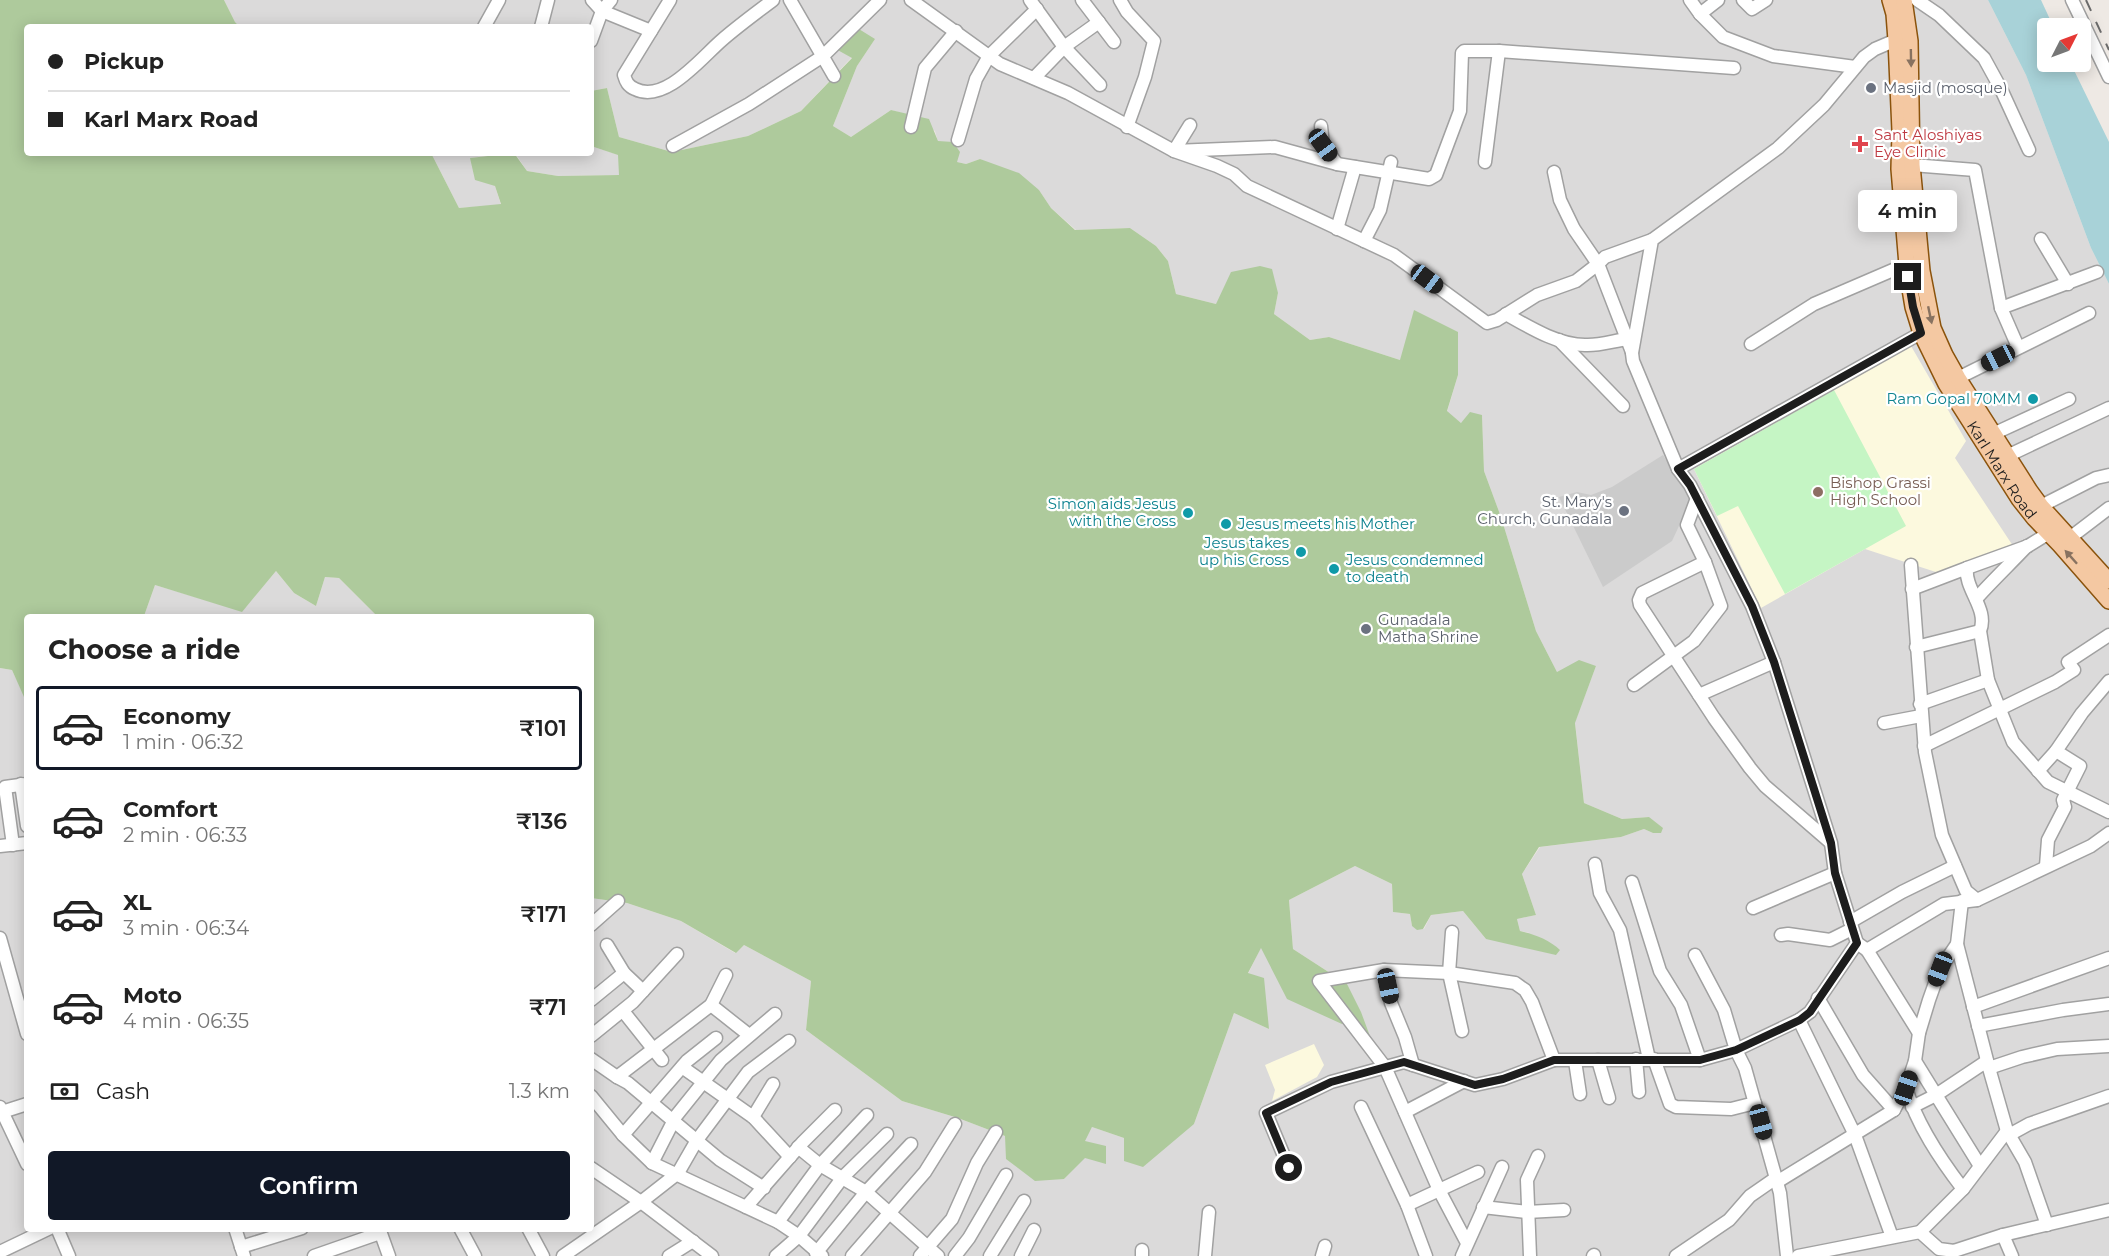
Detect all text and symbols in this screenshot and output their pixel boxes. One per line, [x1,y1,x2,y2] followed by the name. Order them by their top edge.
[2037,18,2091,72] north arrow
[2037,18,2091,72] map controls
[84,48,164,75] text: Pickup
[1906,48,1915,67] one-way arrow
[1883,78,2008,97] place label: Masjid (mosque)
[1864,81,1878,95] marker: Masjid (mosque)
[84,106,258,133] text: Karl Marx Road
[1305,125,1341,165] car
[1874,125,1982,161] place label: Sant Aloshiyas Eye Clinic
[1851,135,1869,153] marker: Sant Aloshiyas Eye Clinic
[1858,190,1958,232] callout: 4 min
[1878,199,1937,223] text: 4 min
[1407,261,1447,297] car
[1894,263,1921,290] route end
[1926,305,1935,324] one-way arrow
[1978,342,2018,374] car
[1886,389,2021,408] place label: Ram Gopal 70MM
[2026,392,2040,406] marker: Ram Gopal 70MM
[1963,417,2041,523] street label: Karl Marx Road
[1830,473,1931,509] place label: Bishop Grassi High School
[1811,485,1825,499] marker: Bishop Grassi High School
[1477,492,1612,528] place label: St. Mary's Church, Gunadala
[1048,494,1176,530] place label: Simon aids Jesus with the Cross
[1617,504,1631,518] marker: St. Mary's Church, Gunadala
[1181,506,1195,520] marker: Simon aids Jesus with the Cross
[1237,514,1415,533] place label: Jesus meets his Mother
[1219,517,1233,531] marker: Jesus meets his Mother
[1199,533,1289,569] place label: Jesus takes up his Cross
[1294,545,1308,559] marker: Jesus takes up his Cross
[1345,550,1484,586] place label: Jesus condemned to death
[2065,550,2078,565] one-way arrow
[1327,562,1341,576] marker: Jesus condemned to death
[1378,610,1479,646] place label: Gunadala Matha Shrine
[1359,622,1373,636] marker: Gunadala Matha Shrine
[48,633,240,666] text: Choose a ride
[51,701,105,755] icon: car
[123,703,231,730] text: Economy
[519,715,567,742] text: ₹101
[123,730,243,754] text: 1 min · 06:32
[51,794,105,848] icon: car
[123,796,218,823] text: Comfort
[516,808,567,835] text: ₹136
[123,823,247,847] text: 2 min · 06:33
[51,887,105,941] icon: car
[123,889,152,916] text: XL
[521,901,567,928] text: ₹171
[123,916,249,940] text: 3 min · 06:34
[1925,949,1955,989] car
[1375,967,1401,1005] car
[51,980,105,1034] icon: car
[123,982,182,1009] text: Moto
[529,994,567,1021] text: ₹71
[123,1009,249,1033] text: 4 min · 06:35
[1892,1068,1920,1108] car
[48,1075,81,1108] icon: cash
[96,1078,150,1105] text: Cash
[509,1079,570,1103] text: 1.3 km
[1748,1102,1774,1142] car
[48,1151,570,1220] button: Confirm
[1275,1154,1302,1181] route start

